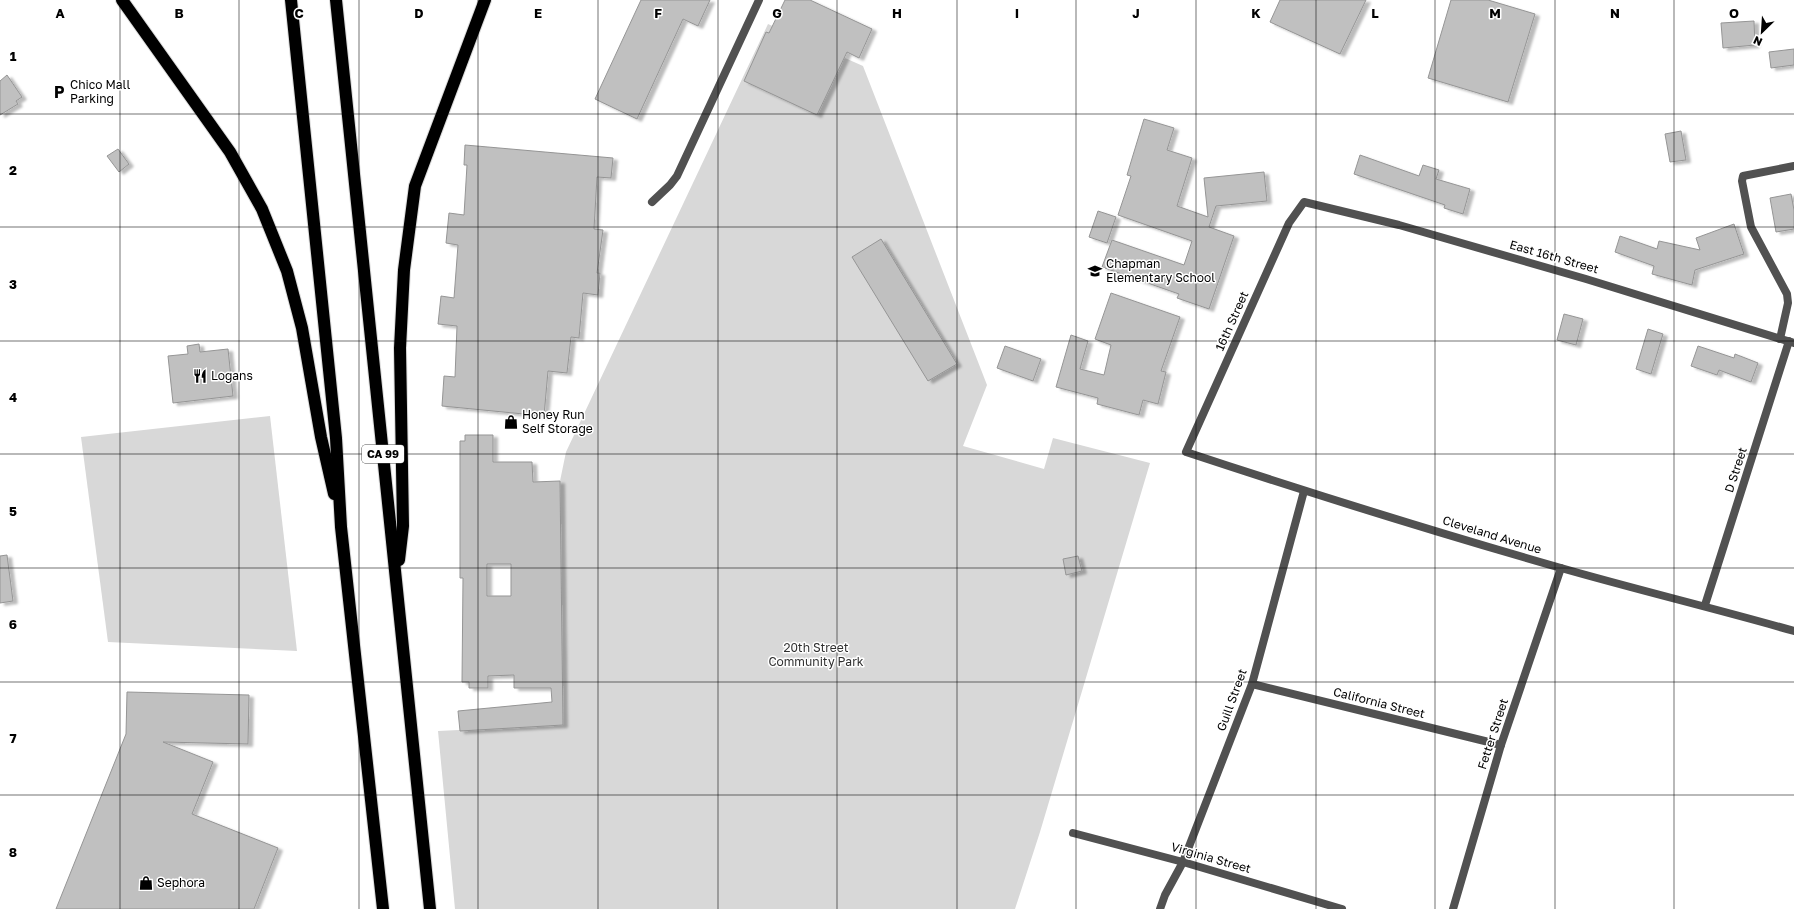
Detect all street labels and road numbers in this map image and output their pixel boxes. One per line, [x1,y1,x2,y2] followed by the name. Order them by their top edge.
[1508,237,1601,276] street label: East 16th Street
[1212,288,1251,353] street label: 16th Street
[362,445,404,463] road number: CA 99
[1721,445,1750,494] street label: D Street
[1441,512,1544,557] street label: Cleveland Avenue
[1213,666,1250,733] street label: Guill Street
[1332,684,1427,721] street label: California Street
[1474,696,1511,771] street label: Fetter Street
[1170,839,1253,876] street label: Virginia Street

